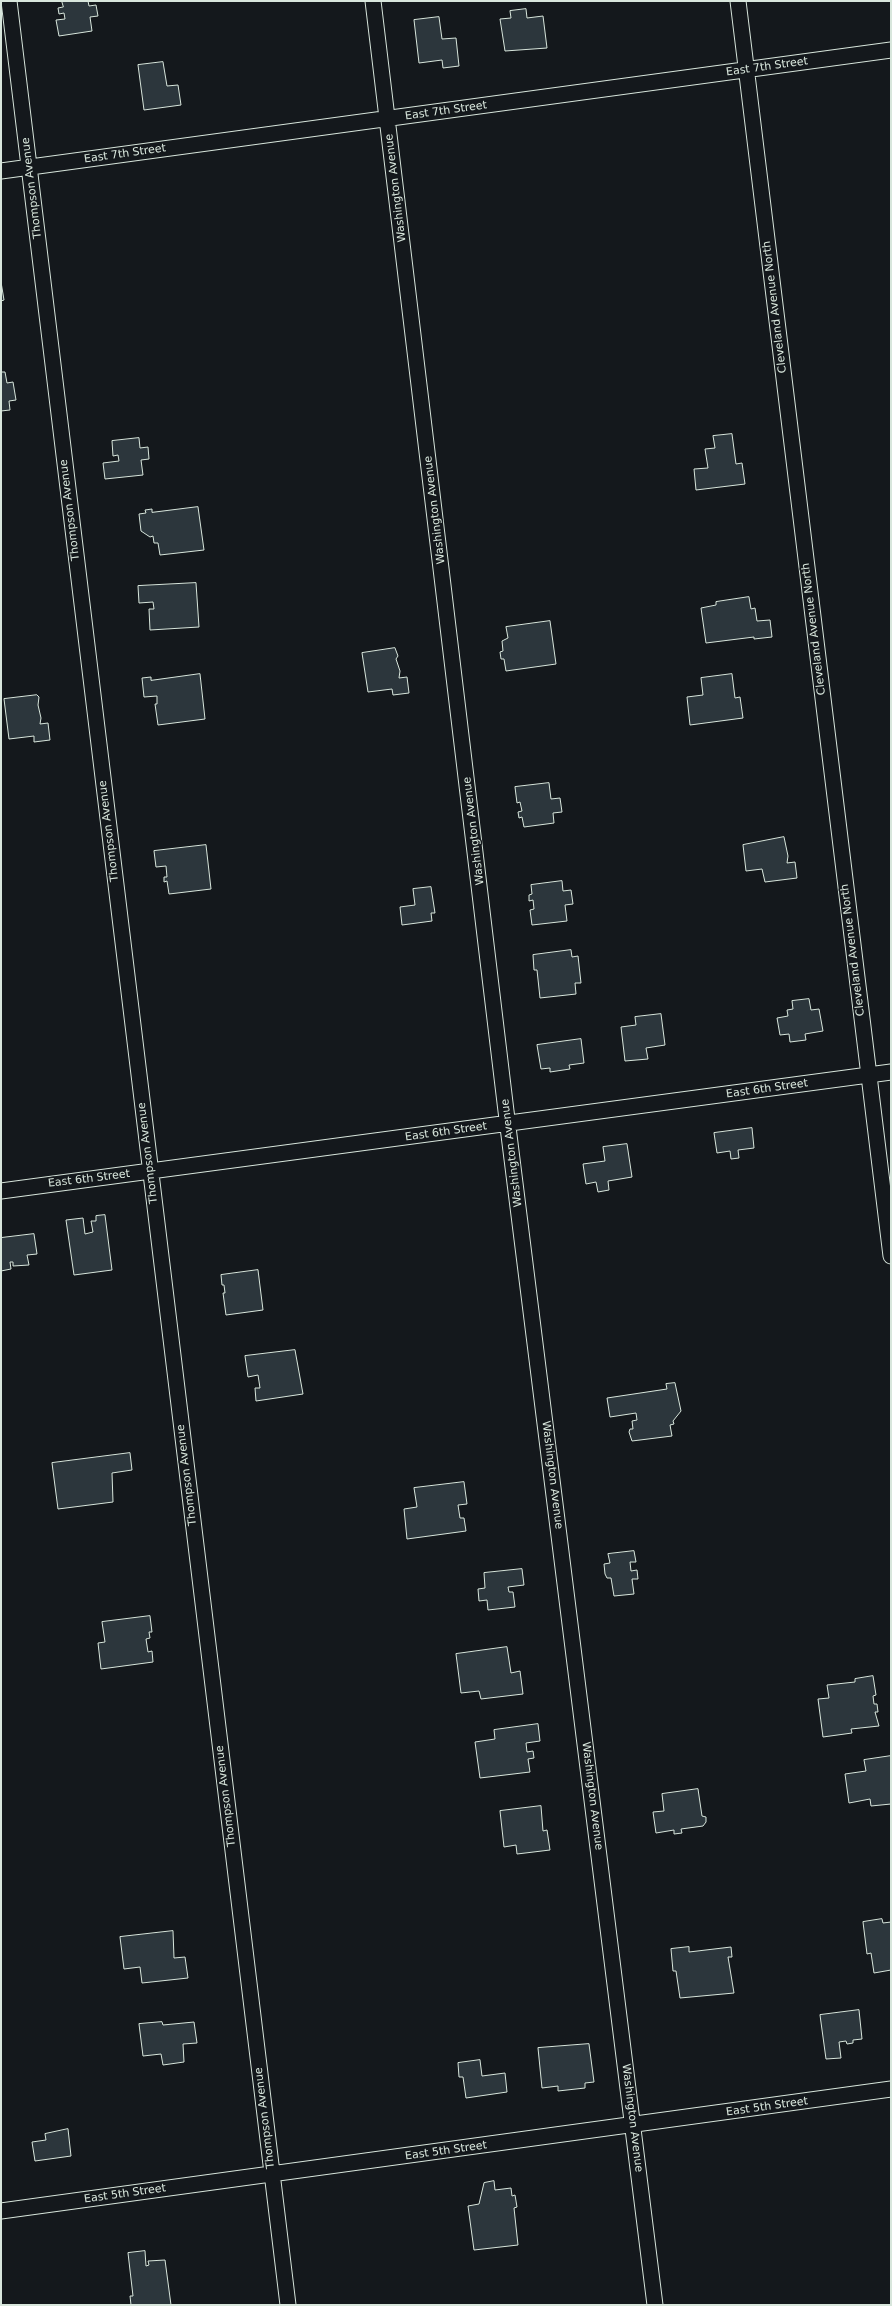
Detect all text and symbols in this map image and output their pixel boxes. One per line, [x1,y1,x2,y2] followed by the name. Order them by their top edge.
[725,55,809,79] street label: East 7th Street
[404,99,488,123] street label: East 7th Street
[383,133,409,243] street label: Washington Avenue
[19,137,45,239] street label: Thompson Avenue
[83,142,167,166] street label: East 7th Street
[760,240,790,374] street label: Cleveland Avenue North
[422,455,448,565] street label: Washington Avenue
[57,459,83,561] street label: Thompson Avenue
[799,562,829,696] street label: Cleveland Avenue North
[461,776,487,886] street label: Washington Avenue
[96,780,122,882] street label: Thompson Avenue
[838,883,868,1017] street label: Cleveland Avenue North
[725,1077,809,1101] street label: East 6th Street
[499,1098,525,1208] street label: Washington Avenue
[135,1102,161,1204] street label: Thompson Avenue
[404,1120,488,1144] street label: East 6th Street
[47,1167,131,1191] street label: East 6th Street
[539,1420,565,1530] street label: Washington Avenue
[174,1424,200,1526] street label: Thompson Avenue
[579,1741,605,1851] street label: Washington Avenue
[213,1745,239,1847] street label: Thompson Avenue
[619,2063,645,2173] street label: Washington Avenue
[252,2067,278,2169] street label: Thompson Avenue
[725,2095,809,2119] street label: East 5th Street
[404,2139,488,2163] street label: East 5th Street
[83,2182,167,2206] street label: East 5th Street

